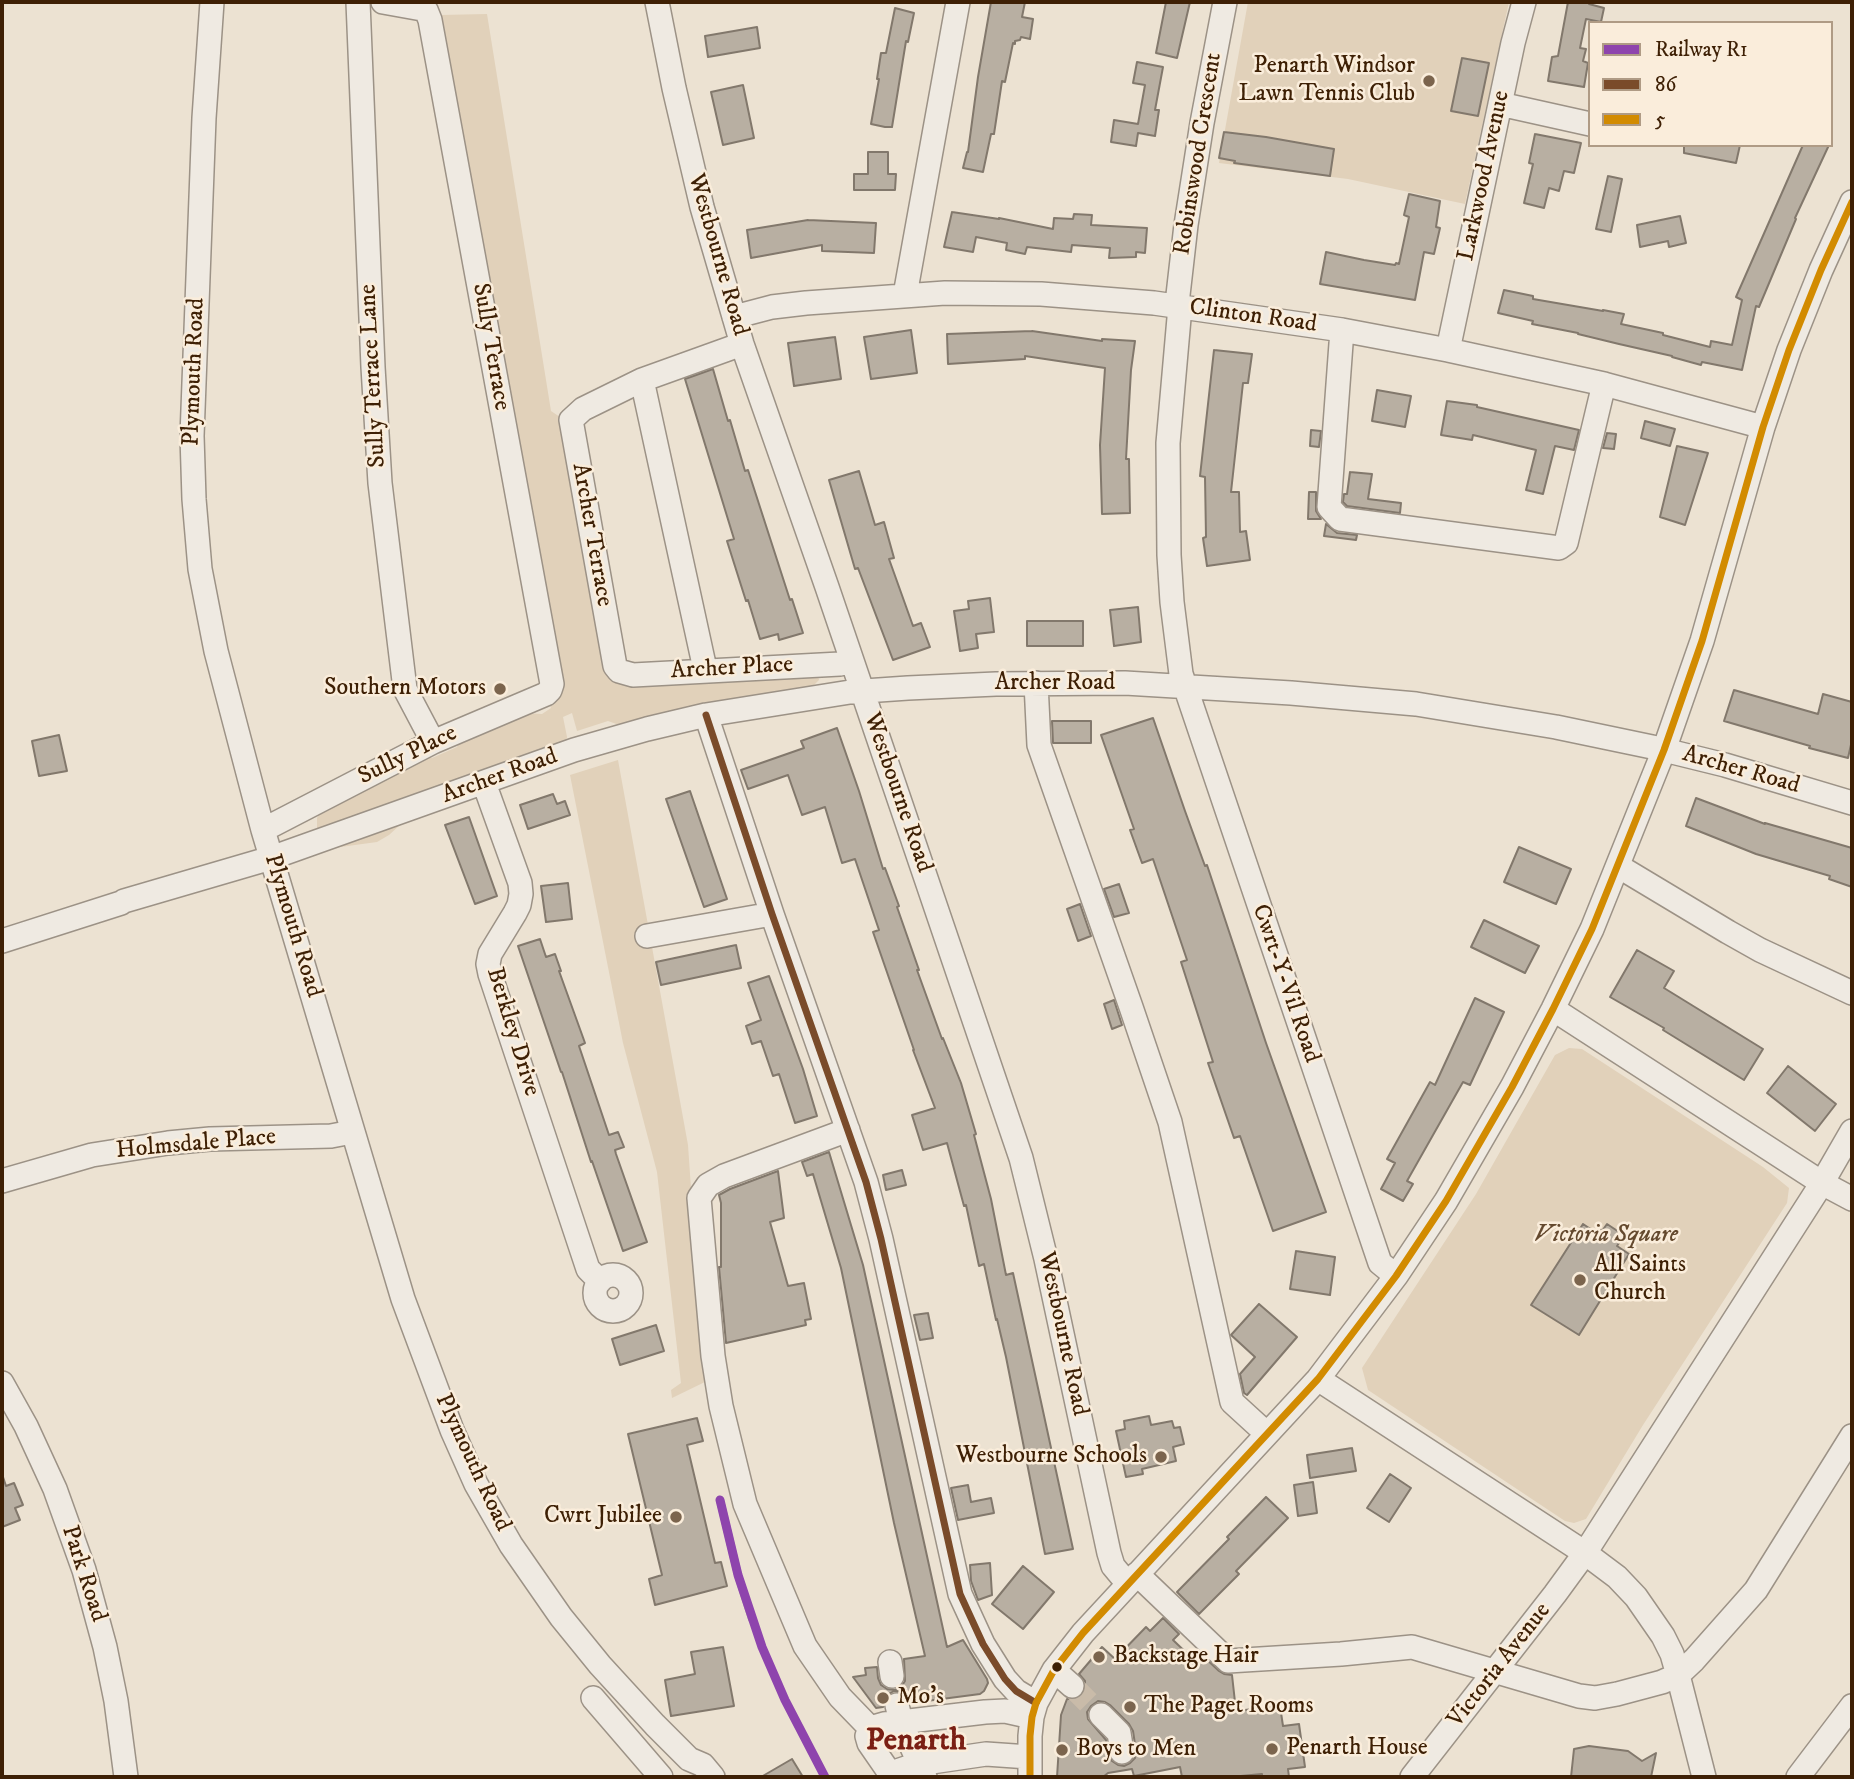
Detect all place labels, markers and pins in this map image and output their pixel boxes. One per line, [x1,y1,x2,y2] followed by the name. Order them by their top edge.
[1239,53,1415,109] place label: Penarth Windsor Lawn Tennis Club
[1421,73,1437,89] marker: Penarth Windsor Lawn Tennis Club
[324,675,486,703] place label: Southern Motors
[492,681,508,697] marker: Southern Motors
[1594,1252,1686,1308] place label: All Saints Church
[1572,1272,1588,1288] marker: All Saints Church
[956,1443,1147,1471] place label: Westbourne Schools
[1153,1449,1169,1465] marker: Westbourne Schools
[544,1503,662,1531] place label: Cwrt Jubilee
[668,1509,684,1525] marker: Cwrt Jubilee
[1113,1643,1259,1671] place label: Backstage Hair
[1091,1649,1107,1665] marker: Backstage Hair
[1050,1660,1064,1674] unlabelled marker
[897,1684,944,1712] place label: Mo's
[875,1690,891,1706] marker: Mo's
[1144,1693,1314,1721] place label: The Paget Rooms
[1122,1699,1138,1715] marker: The Paget Rooms
[1286,1735,1428,1763] place label: Penarth House
[1076,1736,1196,1764] place label: Boys to Men
[1264,1741,1280,1757] marker: Penarth House
[1054,1742,1070,1758] marker: Boys to Men

